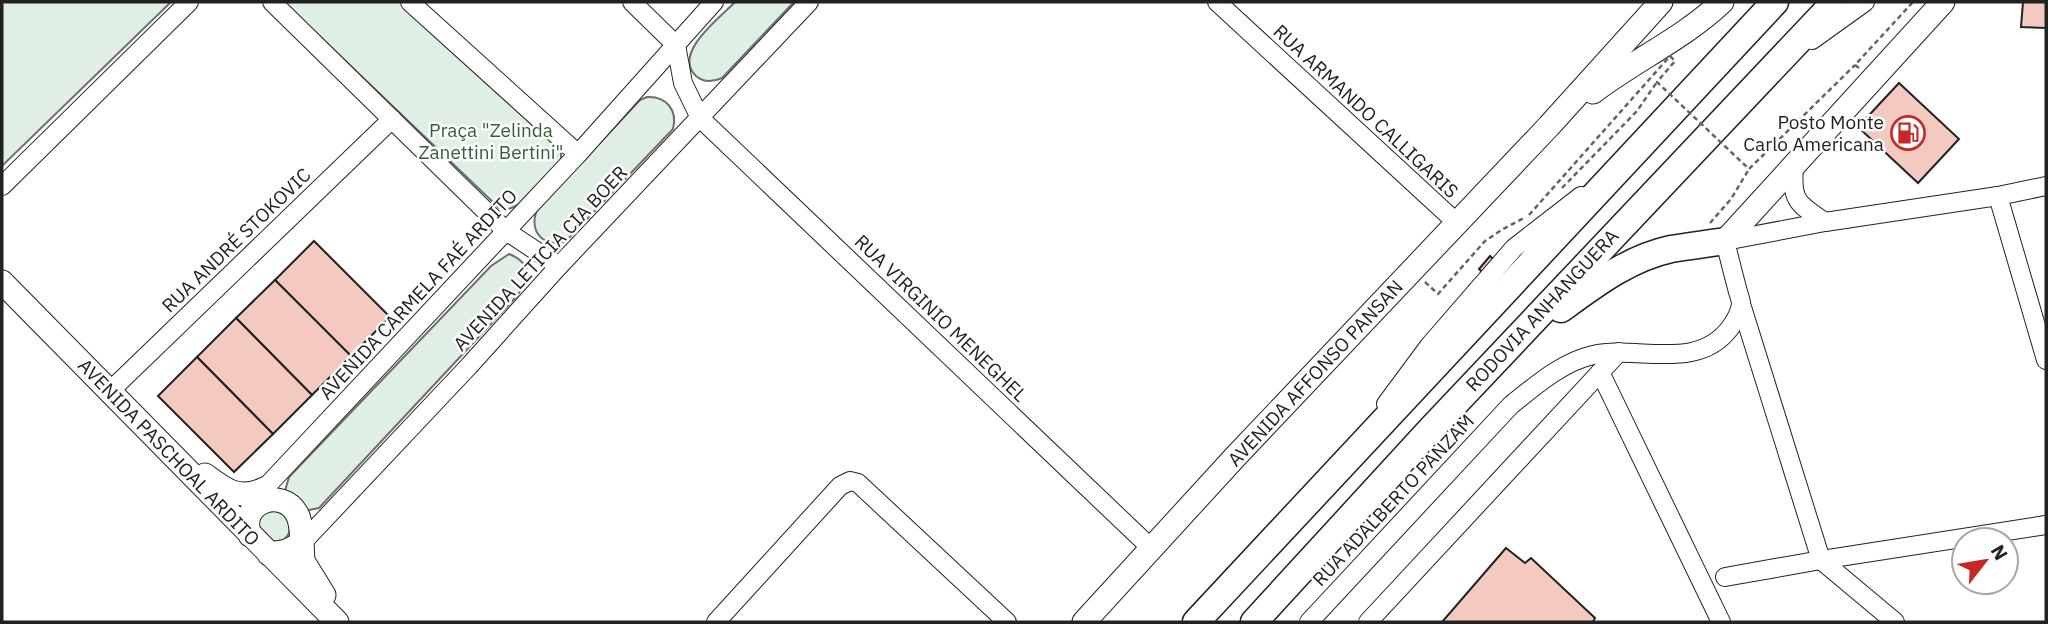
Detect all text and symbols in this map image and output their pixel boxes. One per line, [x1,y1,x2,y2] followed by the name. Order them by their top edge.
[1269,19,1463,203] street label: RUA ARMANDO CALLIGARIS
[1743,110,1884,156] place label: Posto Monte Carlo Americana
[1889,114,1927,152] fuel station icon: Posto Monte Carlo Americana
[418,118,564,164] park label: Praça "Zelinda Zanettini Bertini"
[448,160,632,356] street label: AVENIDA LETICIA CIA BOER
[157,163,316,317] street label: RUA ANDRÉ STOKOVIC
[314,184,522,404] street label: AVENIDA CARMELA FAÉ ARDITO
[1460,224,1624,396] street label: RODOVIA ANHANGUERA
[850,229,1032,407] street label: RUA VIRGINIO MENEGHEL
[1222,275,1408,471] street label: AVENIDA AFFONSO PANSAN
[73,353,265,551] street label: AVENIDA PASCHOAL ARDITO
[1307,409,1479,591] street label: RUA ADALBERTO PANZAM
[1950,526,2020,596] north arrow
[1986,540,2013,564] text: N

